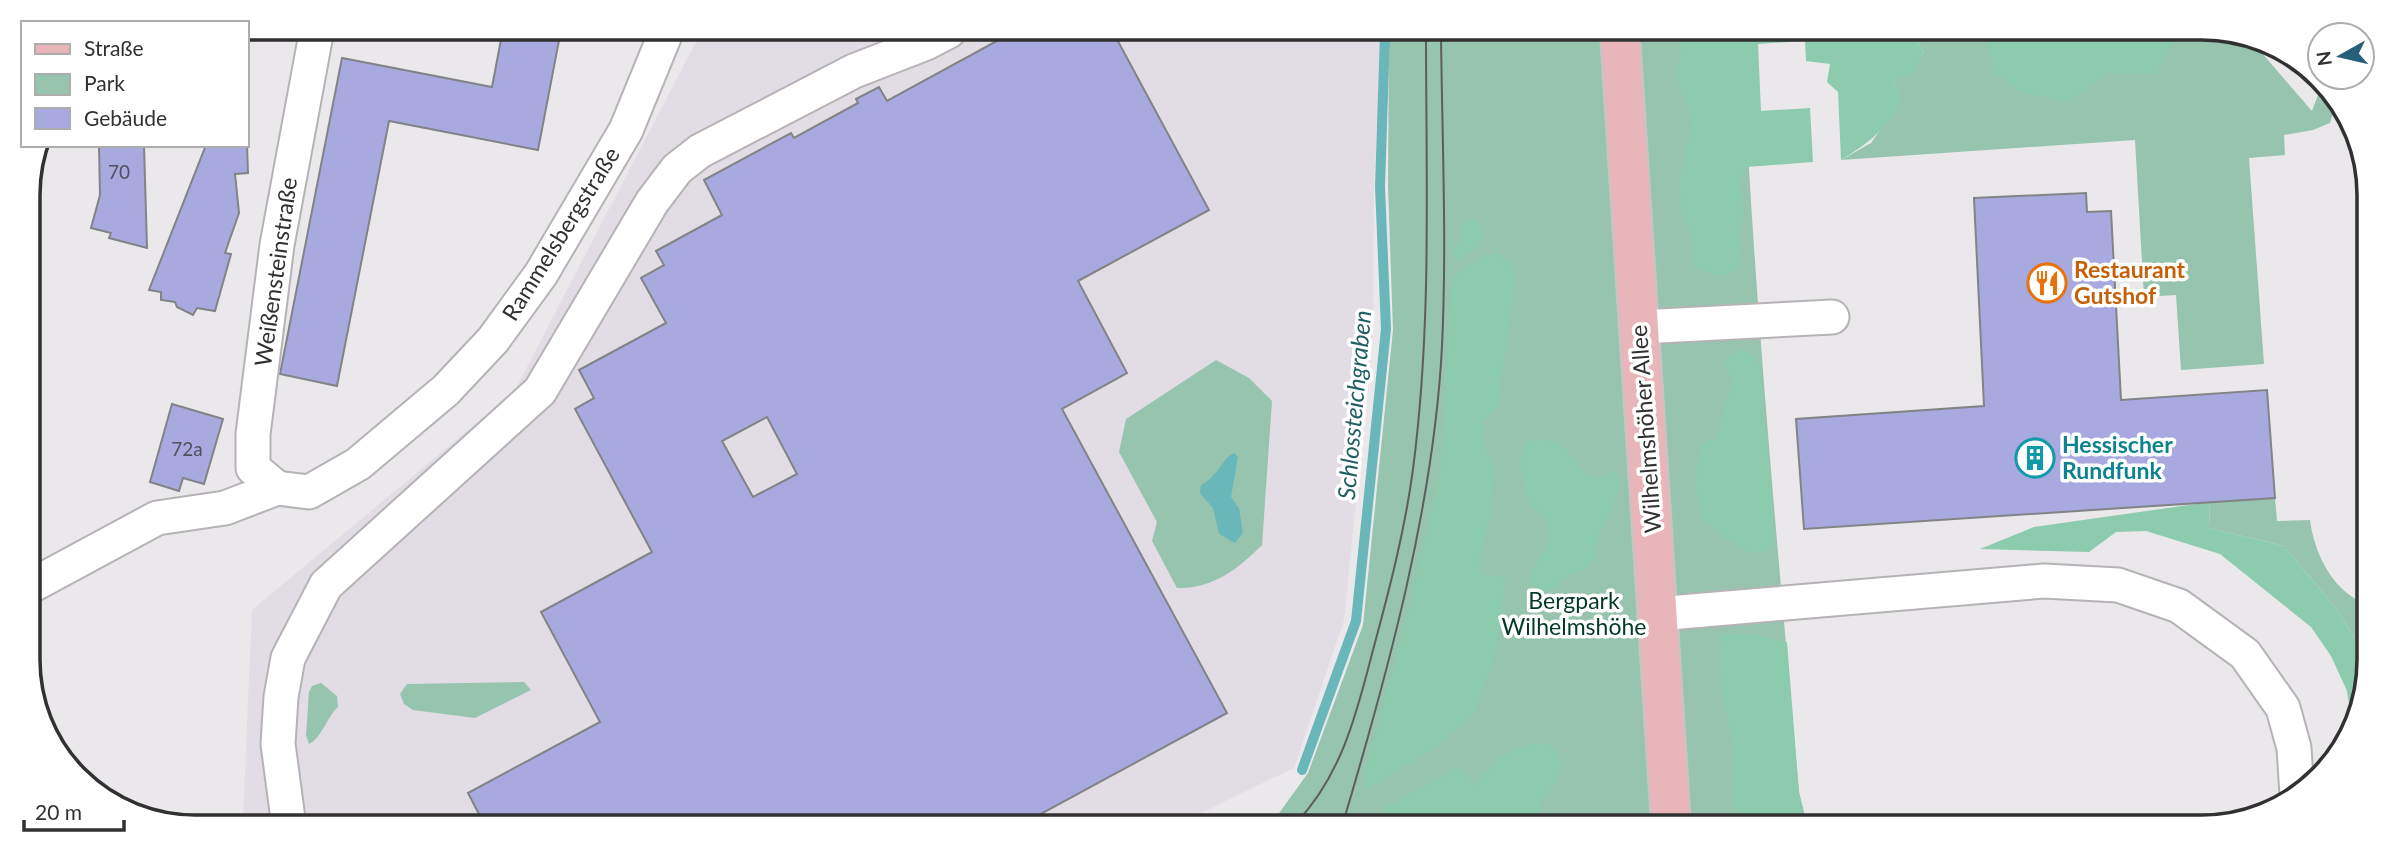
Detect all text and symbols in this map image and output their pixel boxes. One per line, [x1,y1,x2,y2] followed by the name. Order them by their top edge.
[21,21,248,147] legend
[2306,21,2376,91] north arrow
[84,35,144,60] text: Straße
[2311,50,2336,67] text: N
[84,70,125,95] text: Park
[84,105,167,130] text: Gebäude
[495,141,625,325] street label: Rammelsbergstraße
[108,160,130,183] house number: 70
[248,176,302,368] street label: Weißensteinstraße
[2074,255,2186,309] place label: Restaurant Gutshof
[2026,262,2068,304] restaurant icon: Restaurant Gutshof
[1331,309,1376,501] water label: Schlossteichgraben
[1624,324,1666,534] street label: Wilhelmshöher Allee
[2062,430,2173,484] place label: Hessischer Rundfunk
[171,437,203,460] house number: 72a
[2014,437,2056,479] building icon: Hessischer Rundfunk
[1502,586,1646,640] park label: Bergpark Wilhelmshöhe
[24,788,124,832] scale bar
[35,799,82,824] text: 20 m

